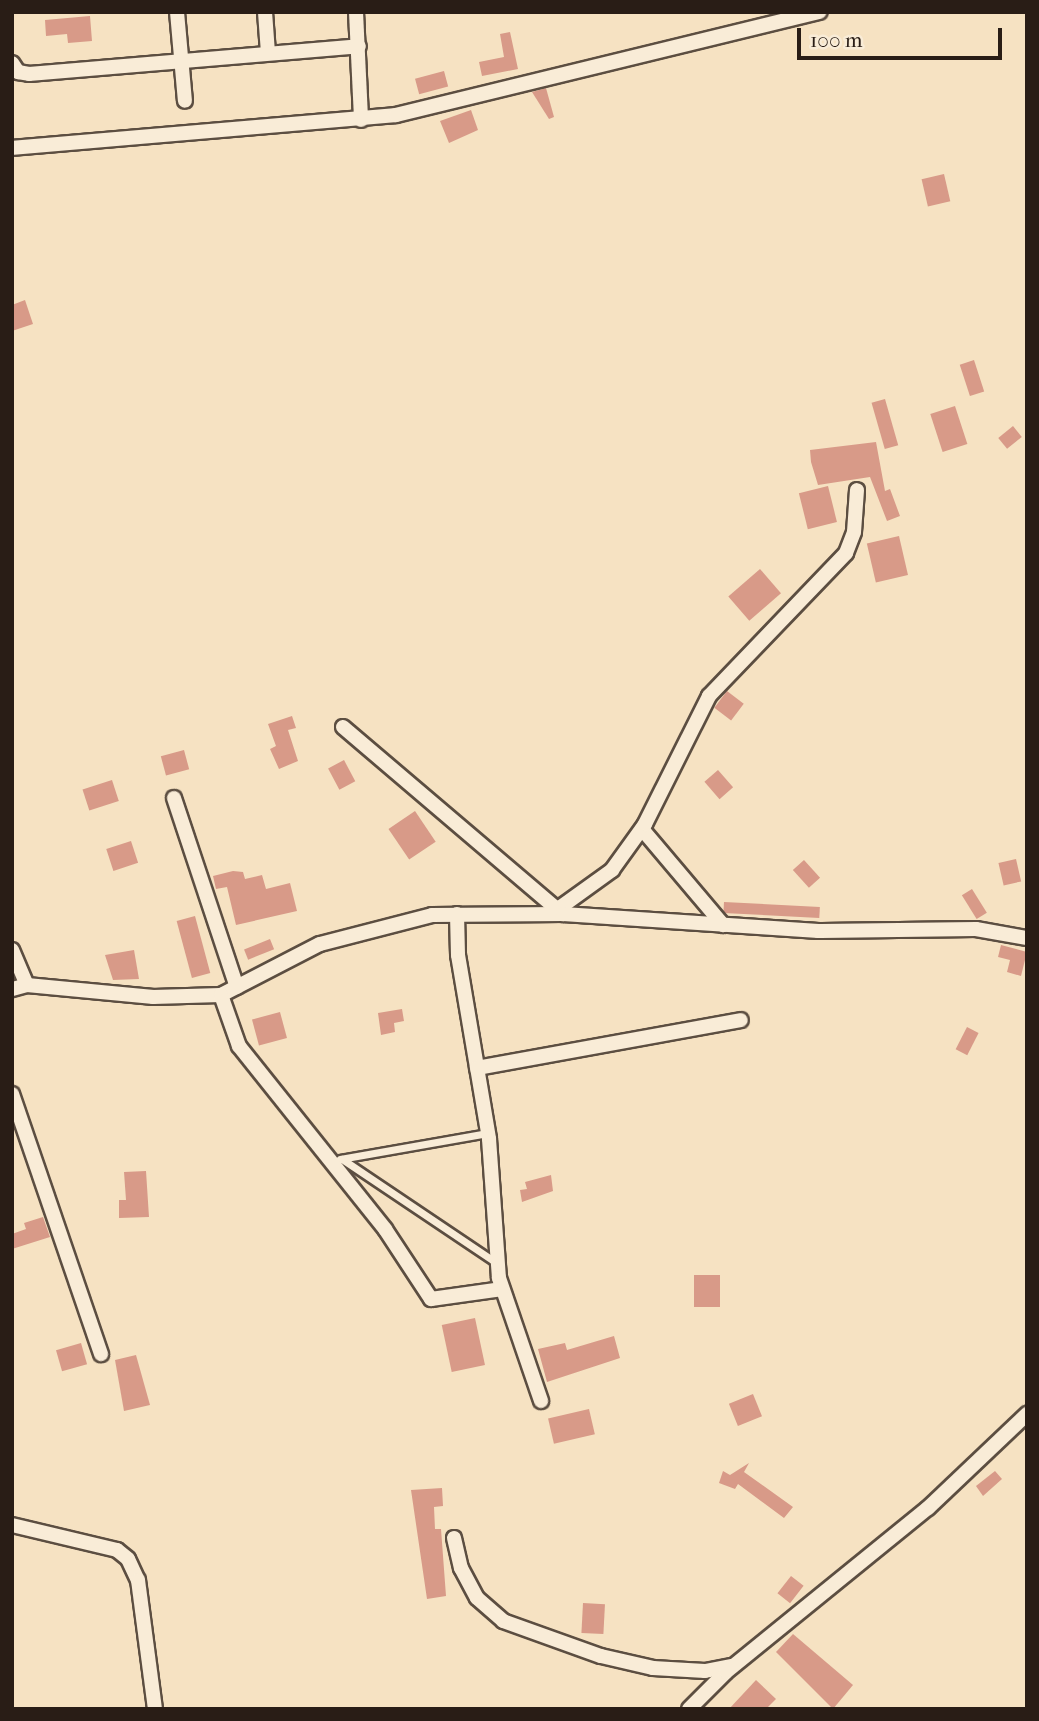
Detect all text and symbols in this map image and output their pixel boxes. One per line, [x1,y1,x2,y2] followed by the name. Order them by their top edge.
[801,14,1006,58] scale bar
[810,28,863,52] text: 100 m

